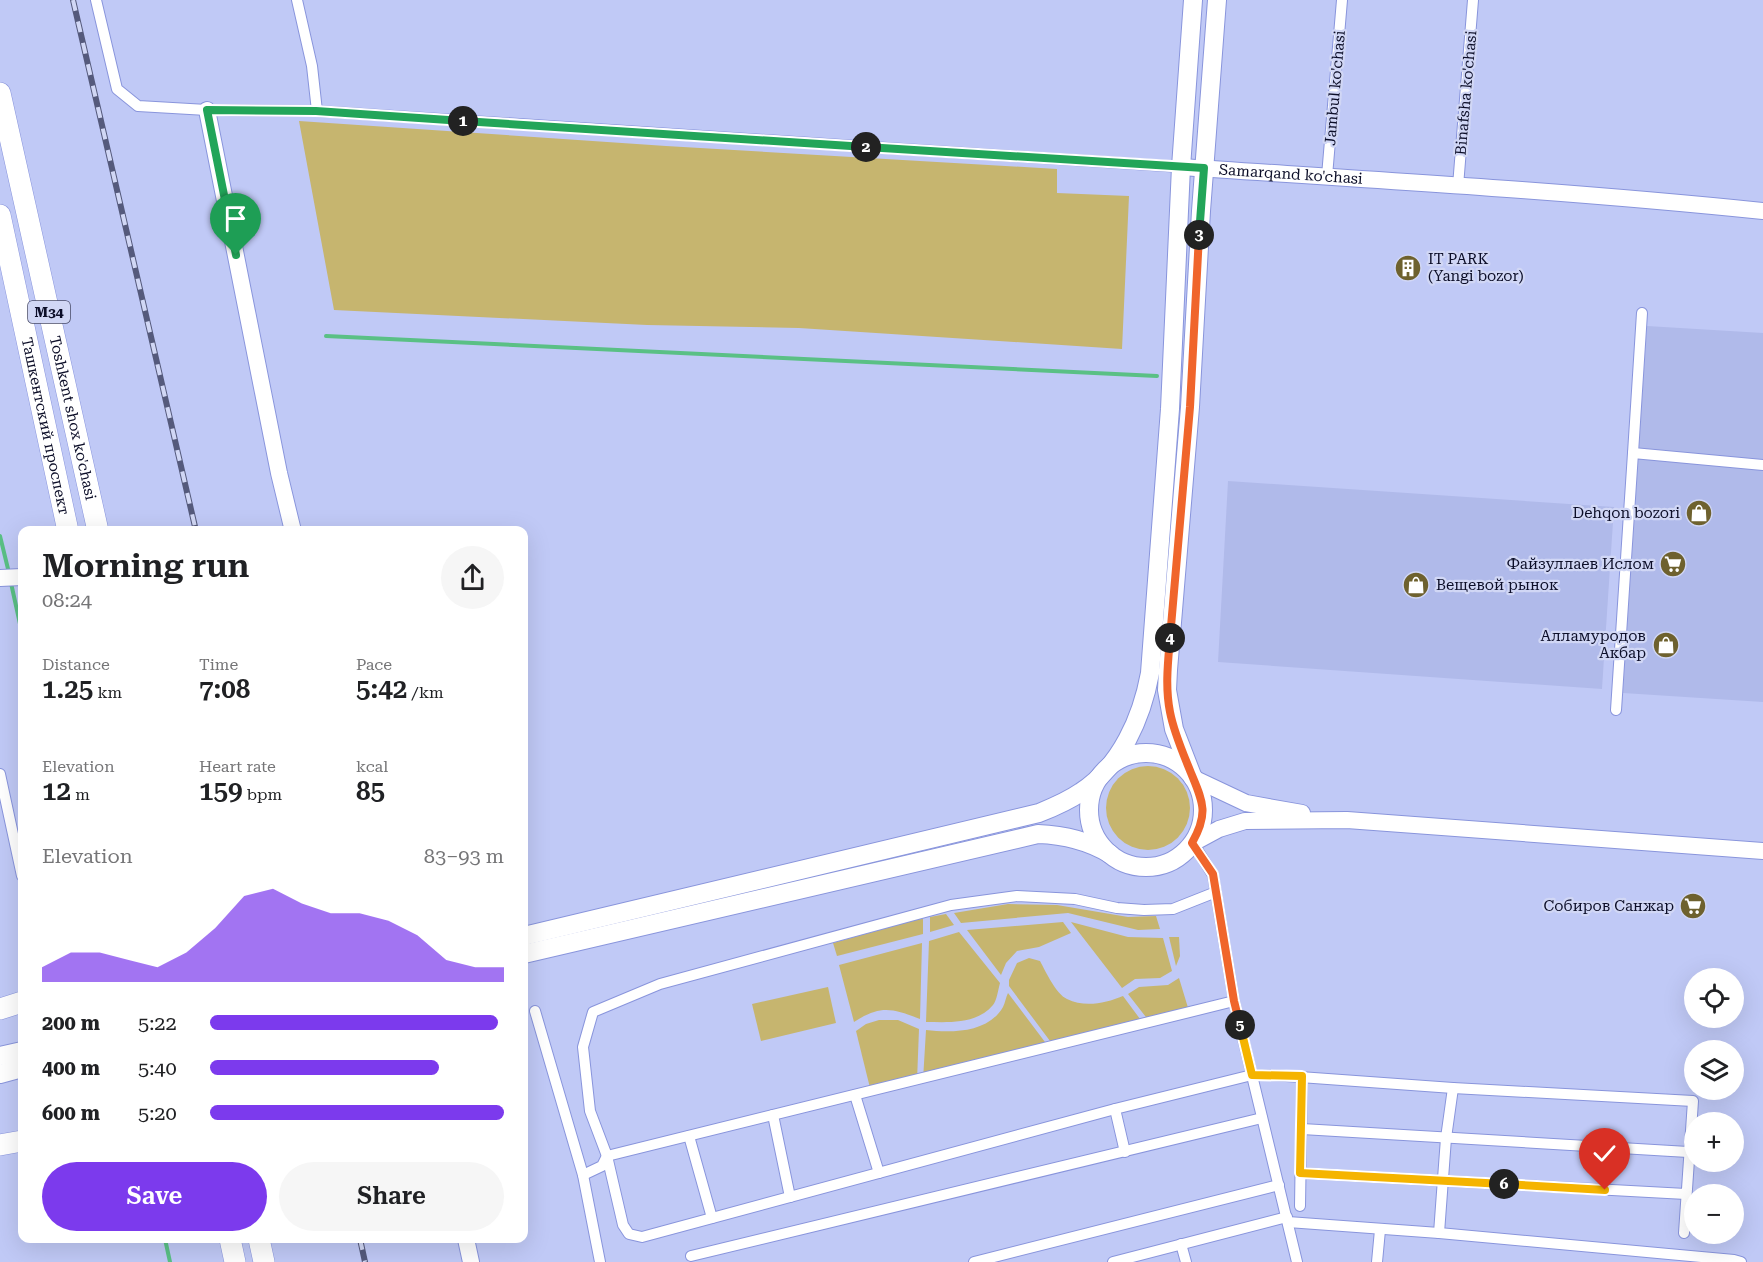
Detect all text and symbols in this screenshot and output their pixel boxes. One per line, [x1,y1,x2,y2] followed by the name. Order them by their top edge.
[1321,30,1349,146] street label: Jambul ko'chasi
[1452,30,1480,156] street label: Binafsha ko'chasi
[448,106,478,136] pin: 1
[459,111,467,130] text: 1
[851,132,881,162] pin: 2
[862,137,870,156] text: 2
[1218,161,1364,188] street label: Samarqand ko'chasi
[210,193,261,255] pin
[219,202,252,235] icon: arrive
[1184,220,1214,250] pin: 3
[1195,225,1203,244] text: 3
[1428,250,1524,285] place label: IT PARK (Yangi bozor)
[1393,253,1423,283] building icon: IT PARK (Yangi bozor)
[28,301,70,323] road number: M34
[46,334,100,502] street label: Toshkent shox ko'chasi
[18,336,73,516] street label: Ташкентский проспект
[1684,498,1714,528] shop icon: Dehqon bozori
[1573,504,1680,522] place label: Dehqon bozori
[42,546,249,585] text: Morning run
[441,546,504,609] button: share
[1658,549,1688,579] supermarket icon: Файзуллаев Ислом
[1507,555,1654,573] place label: Файзуллаев Ислом
[1401,570,1431,600] shop icon: Вещевой рынок
[1436,576,1559,594] place label: Вещевой рынок
[42,588,92,612] text: 08:24
[1155,623,1185,653] pin: 4
[1541,627,1646,662] place label: Алламуродов Акбар
[1166,628,1174,647] text: 4
[1651,630,1681,660] shop icon: Алламуродов Акбар
[42,655,110,674] text: Distance
[199,655,238,674] text: Time
[356,655,392,674] text: Pace
[42,674,93,704] text: 1.25
[199,674,250,704] text: 7:08
[356,674,407,704] text: 5:42
[93,683,122,702] text: km
[407,683,444,702] text: /km
[42,757,115,776] text: Elevation
[199,757,276,776] text: Heart rate
[356,757,388,776] text: kcal
[42,776,71,806] text: 12
[199,776,243,806] text: 159
[356,776,385,806] text: 85
[71,785,90,804] text: m
[243,785,282,804] text: bpm
[42,844,133,868] text: Elevation
[424,844,504,868] text: 83–93 m
[1678,891,1708,921] supermarket icon: Собиров Санжар
[1543,897,1674,915] place label: Собиров Санжар
[1684,968,1744,1244] map controls
[1684,968,1744,1028] button: locate
[1225,1010,1255,1040] pin: 5
[42,1011,100,1035] text: 200 m
[138,1011,177,1035] text: 5:22
[1236,1015,1244,1034] text: 5
[1684,1040,1744,1100] button: layers
[42,1056,100,1080] text: 400 m
[138,1056,177,1080] text: 5:40
[42,1101,100,1125] text: 600 m
[138,1101,177,1125] text: 5:20
[1684,1112,1744,1172] button: +
[1579,1128,1630,1190] pin
[1588,1137,1621,1170] icon: check
[42,1162,267,1231] button: Save
[279,1162,504,1231] button: Share
[1489,1169,1519,1199] pin: 6
[1500,1174,1508,1193] text: 6
[1684,1184,1744,1244] button: −

